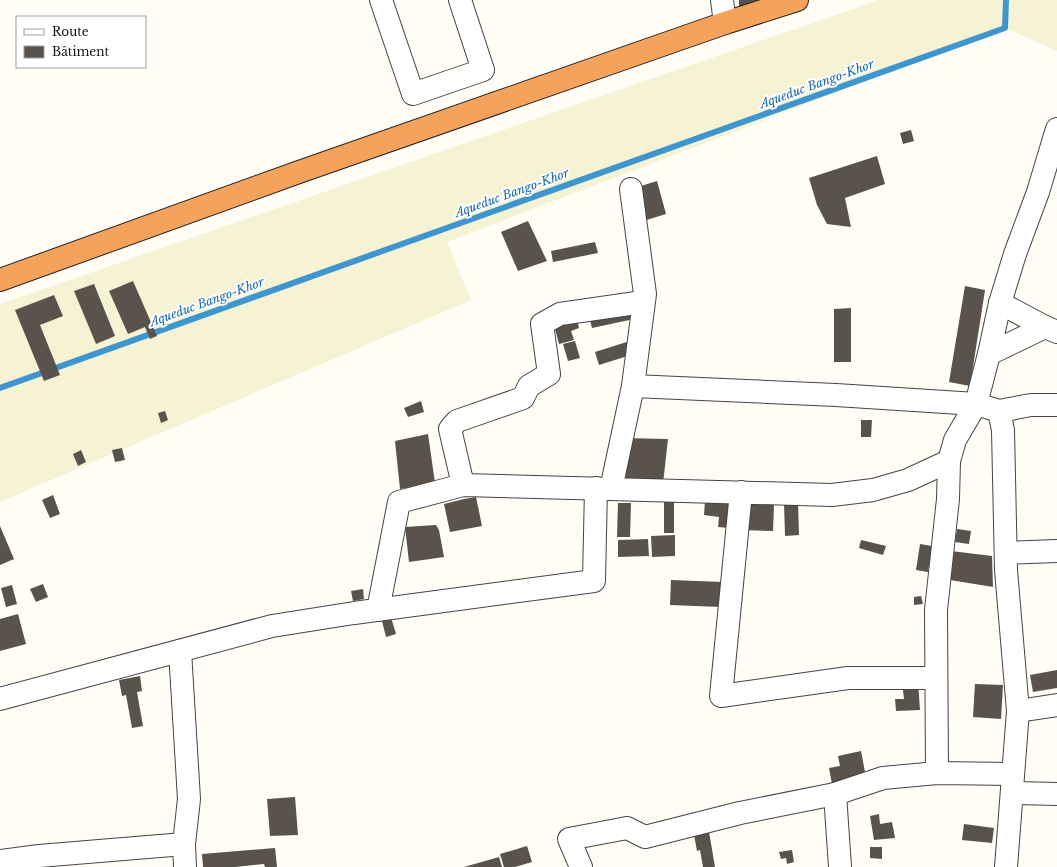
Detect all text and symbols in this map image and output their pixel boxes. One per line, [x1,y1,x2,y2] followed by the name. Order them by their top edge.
[16,16,146,68] legend
[52,24,89,39] text: Route
[52,44,110,59] text: Bâtiment
[756,56,876,112] water label: Aqueduc Bango-Khor
[451,165,571,221] water label: Aqueduc Bango-Khor
[146,274,266,330] water label: Aqueduc Bango-Khor

